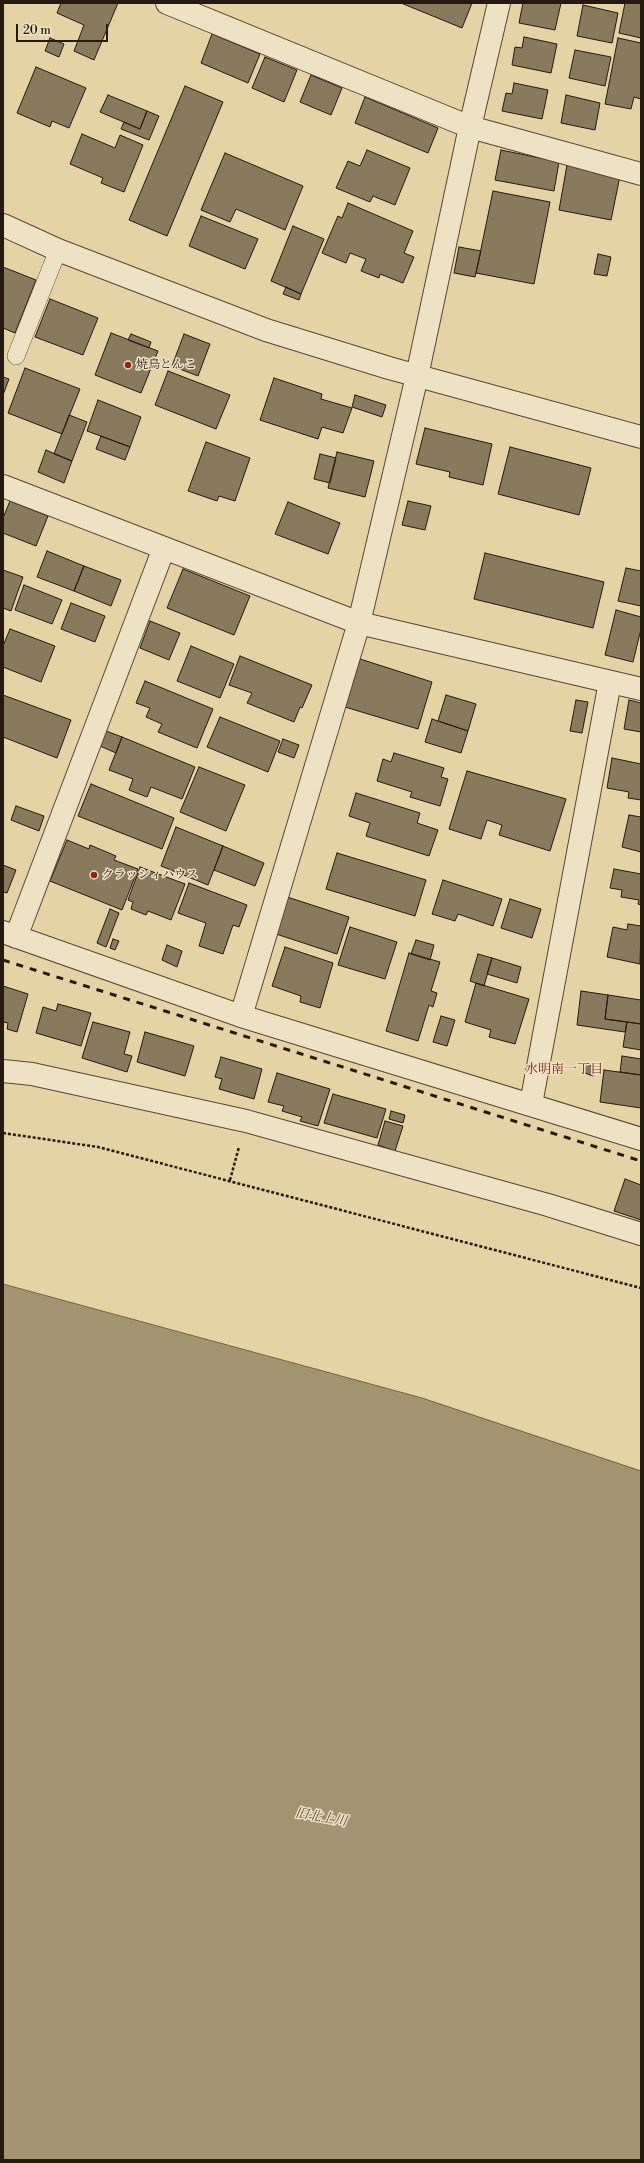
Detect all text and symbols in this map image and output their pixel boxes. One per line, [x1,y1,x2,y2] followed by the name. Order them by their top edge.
[18,16,110,42] scale bar
[23,23,51,38] text: 20 m
[136,358,196,372] place label: 焼鳥とんこ
[123,360,133,370] marker: 焼鳥とんこ
[102,868,198,882] place label: クラッシィハウス
[89,870,99,880] marker: クラッシィハウス
[525,1062,603,1078] district label: 水明南一丁目
[294,1806,348,1830] water label: 旧北上川

